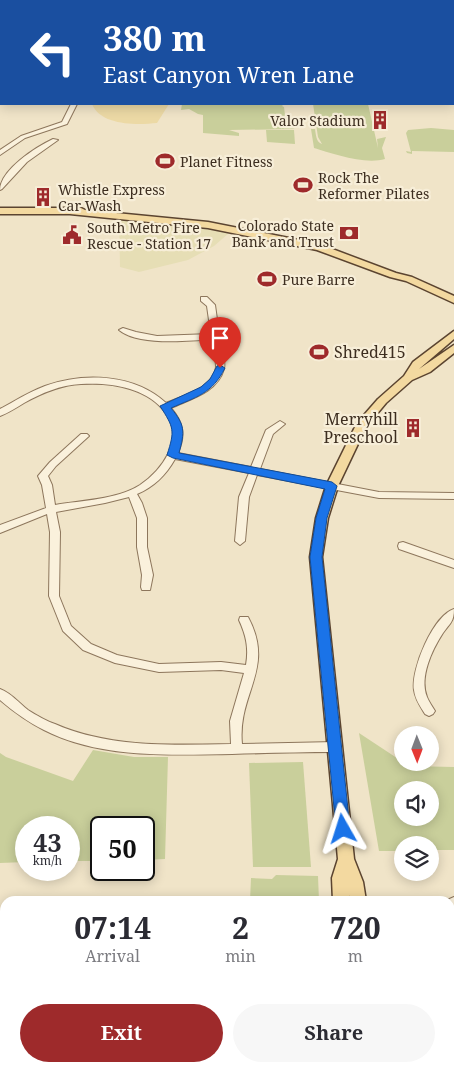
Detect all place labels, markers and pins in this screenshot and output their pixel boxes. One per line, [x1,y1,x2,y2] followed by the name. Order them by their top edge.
[369,109,391,131] building icon: Valor Stadium
[270,111,365,130] place label: Valor Stadium
[154,150,176,172] sports icon: Planet Fitness
[180,152,273,171] place label: Planet Fitness
[318,168,429,203] place label: Rock The Reformer Pilates
[292,174,314,196] sports icon: Rock The Reformer Pilates
[58,180,165,215] place label: Whistle Express Car Wash
[32,186,54,208] building icon: Whistle Express Car Wash
[232,216,334,251] place label: Colorado State Bank and Trust
[87,218,211,253] place label: South Metro Fire Rescue - Station 17
[338,222,360,244] bank icon: Colorado State Bank and Trust
[61,224,83,246] public building icon: South Metro Fire Rescue - Station 17
[256,268,278,290] sports icon: Pure Barre
[282,270,355,289] place label: Pure Barre
[199,317,241,368] pin
[308,341,330,363] sports icon: Shred415
[334,341,406,363] place label: Shred415
[324,408,398,448] place label: Merryhill Preschool
[402,417,424,439] building icon: Merryhill Preschool

